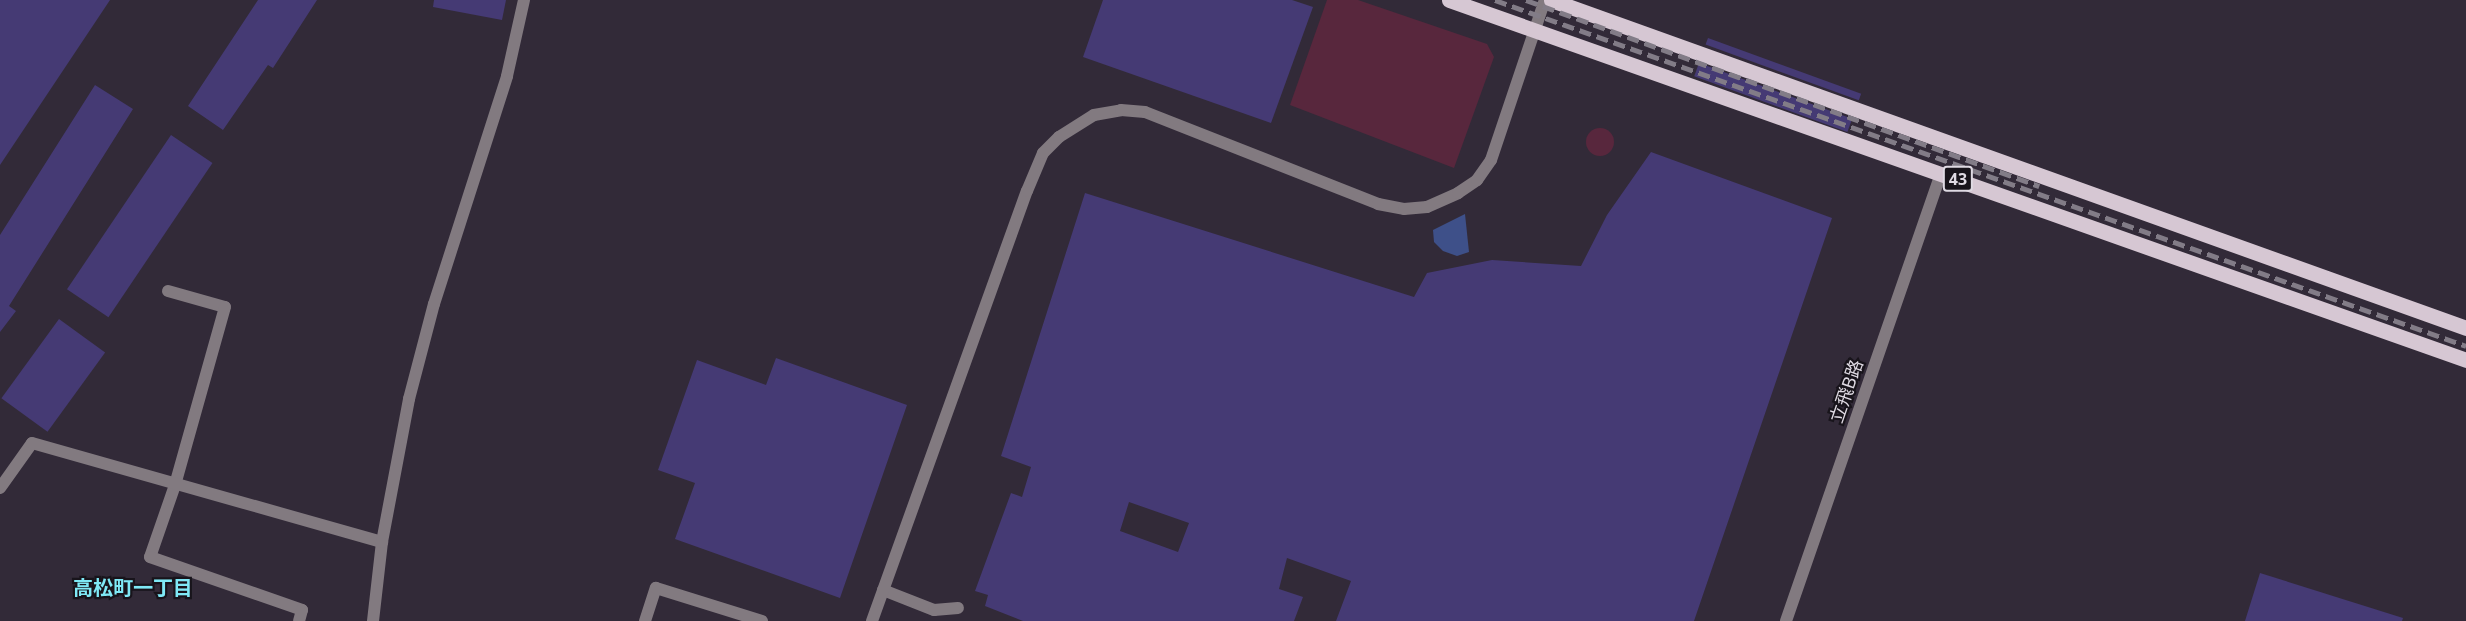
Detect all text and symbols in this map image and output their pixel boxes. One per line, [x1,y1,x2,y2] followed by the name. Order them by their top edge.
[1942,166,1974,192] road number: 43
[1825,356,1867,426] street label: 立飛B路
[73,575,193,599] district label: 高松町一丁目

